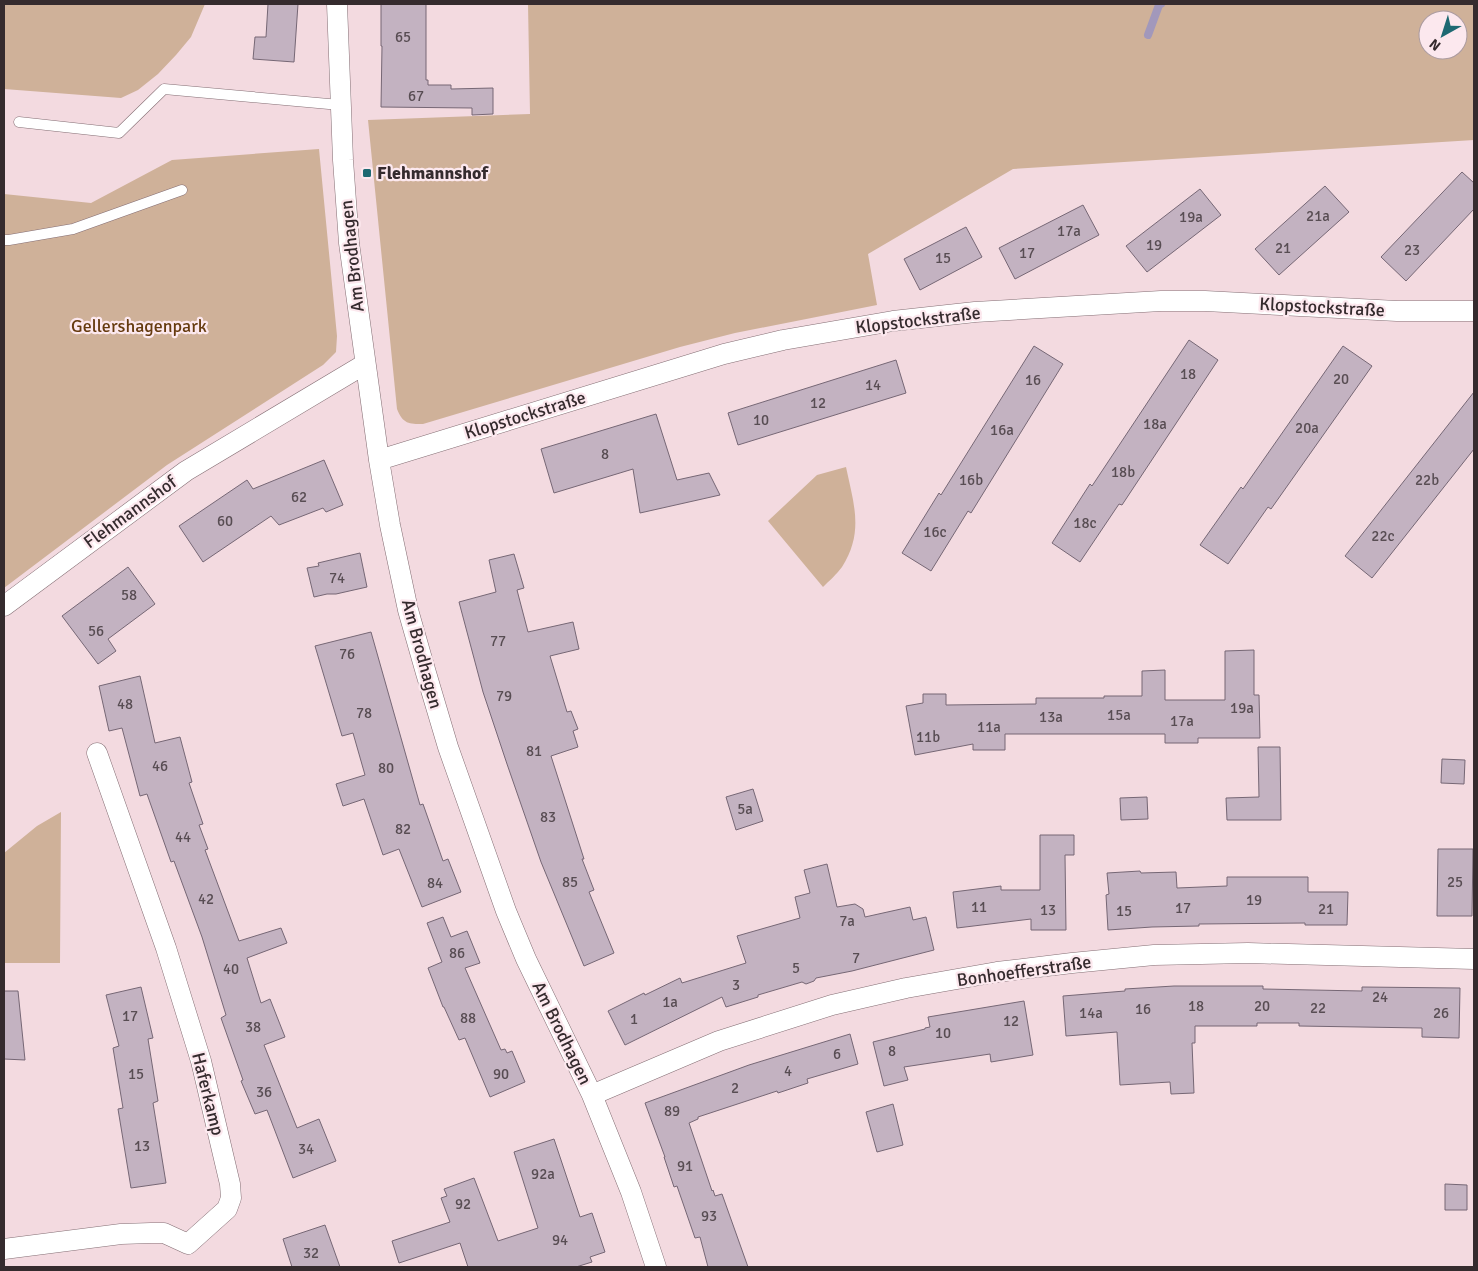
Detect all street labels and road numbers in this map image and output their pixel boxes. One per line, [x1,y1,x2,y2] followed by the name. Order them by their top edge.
[335,199,369,313] street label: Am Brodhagen
[1259,293,1385,321] street label: Klopstockstraße
[854,301,982,339] street label: Klopstockstraße
[462,386,588,444] street label: Klopstockstraße
[79,470,181,553] street label: Flehmannshof
[397,597,447,711] street label: Am Brodhagen
[955,951,1093,991] street label: Bonhoefferstraße
[527,978,597,1088] street label: Am Brodhagen
[187,1050,229,1138] street label: Haferkamp

